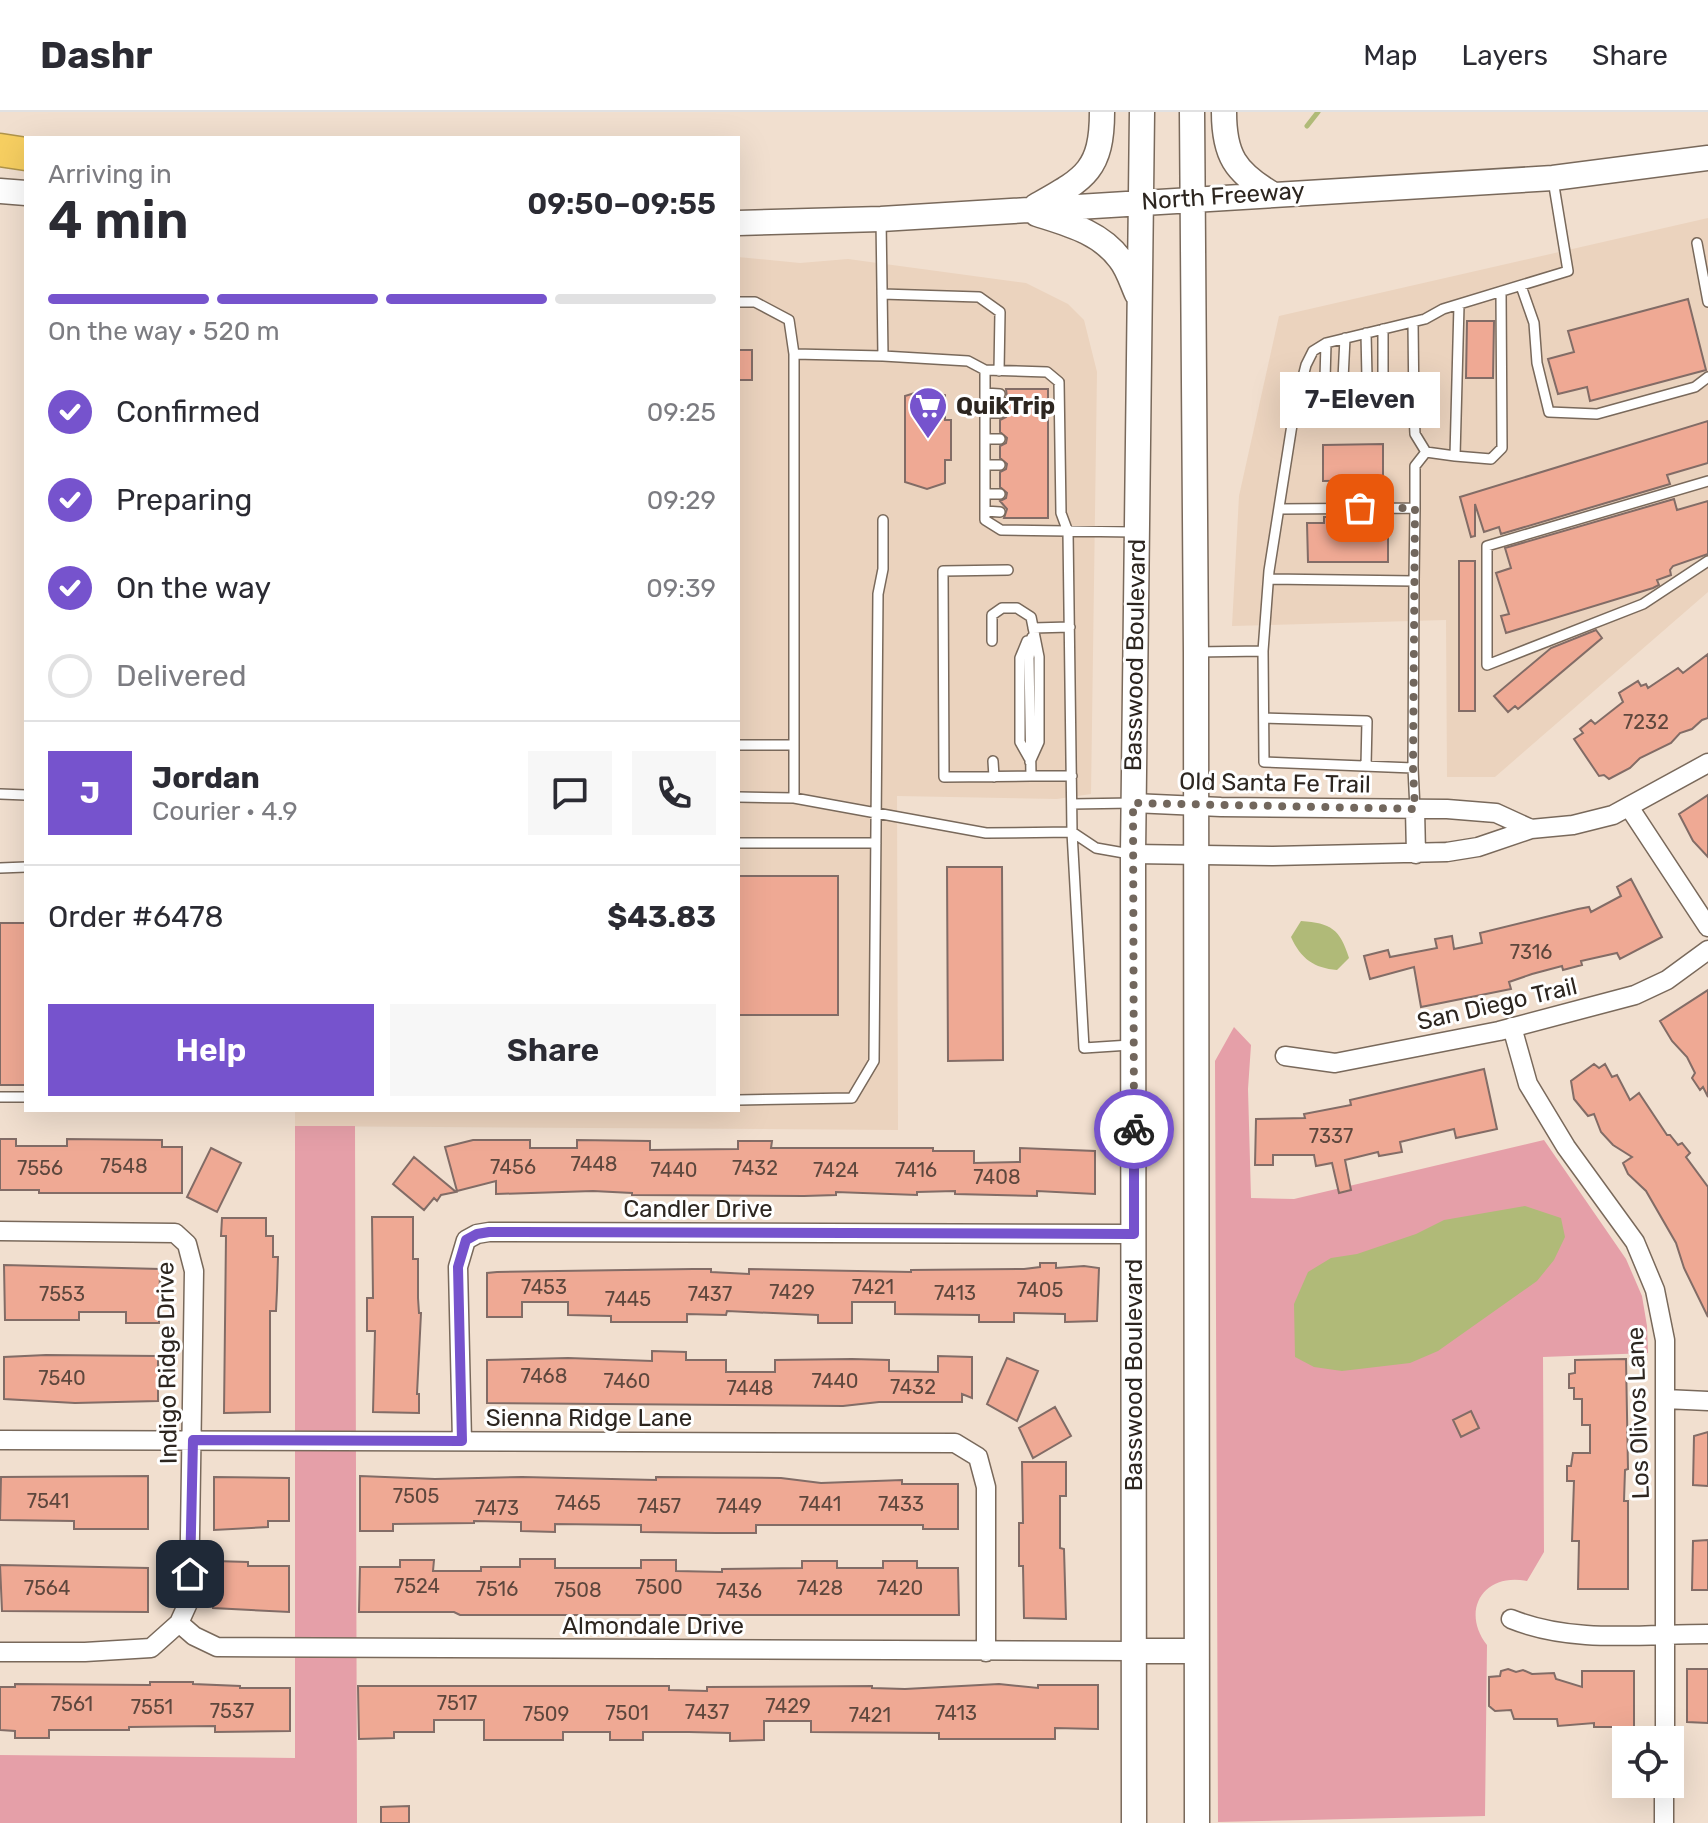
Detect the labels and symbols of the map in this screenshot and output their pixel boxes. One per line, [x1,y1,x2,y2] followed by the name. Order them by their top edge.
[1140,176,1306,216] street label: North Freeway
[1280,372,1440,428] callout: 7-Eleven
[907,385,949,440] supermarket icon: QuikTrip
[956,392,1055,420] place label: QuikTrip
[1326,474,1394,542] pin
[1119,539,1151,771] street label: Basswood Boulevard
[1623,710,1669,734] house number: 7232
[1179,767,1371,799] street label: Old Santa Fe Trail
[1510,940,1552,964] house number: 7316
[1414,972,1580,1036] street label: San Diego Trail
[1094,1089,1174,1169] courier
[1309,1124,1353,1148] house number: 7337
[570,1152,618,1176] house number: 7448
[100,1154,148,1178] house number: 7548
[490,1155,536,1179] house number: 7456
[17,1156,63,1180] house number: 7556
[732,1156,778,1180] house number: 7432
[650,1158,698,1182] house number: 7440
[813,1158,859,1182] house number: 7424
[895,1158,937,1182] house number: 7416
[973,1165,1021,1189] house number: 7408
[623,1195,773,1223] street label: Candler Drive
[1120,1259,1148,1491] street label: Basswood Boulevard
[151,1262,183,1464] street label: Indigo Ridge Drive
[521,1275,567,1299] house number: 7453
[852,1275,894,1299] house number: 7421
[1017,1278,1063,1302] house number: 7405
[769,1280,815,1304] house number: 7429
[934,1281,976,1305] house number: 7413
[39,1282,85,1306] house number: 7553
[688,1282,732,1306] house number: 7437
[605,1287,651,1311] house number: 7445
[1621,1326,1655,1500] street label: Los Olivos Lane
[521,1364,567,1388] house number: 7468
[38,1366,86,1390] house number: 7540
[604,1369,650,1393] house number: 7460
[811,1369,859,1393] house number: 7440
[890,1375,936,1399] house number: 7432
[726,1376,774,1400] house number: 7448
[486,1404,692,1432] street label: Sienna Ridge Lane
[393,1484,439,1508] house number: 7505
[27,1489,69,1513] house number: 7541
[555,1491,601,1515] house number: 7465
[799,1492,841,1516] house number: 7441
[878,1492,924,1516] house number: 7433
[637,1494,681,1518] house number: 7457
[716,1494,762,1518] house number: 7449
[475,1496,519,1520] house number: 7473
[156,1540,224,1608] pin
[394,1574,440,1598] house number: 7524
[635,1575,683,1599] house number: 7500
[24,1576,70,1600] house number: 7564
[797,1576,843,1600] house number: 7428
[877,1576,923,1600] house number: 7420
[476,1577,518,1601] house number: 7516
[554,1578,602,1602] house number: 7508
[716,1579,762,1603] house number: 7436
[562,1612,744,1640] street label: Almondale Drive
[437,1691,477,1715] house number: 7517
[51,1692,93,1716] house number: 7561
[765,1694,811,1718] house number: 7429
[131,1695,173,1719] house number: 7551
[210,1699,254,1723] house number: 7537
[685,1700,729,1724] house number: 7437
[605,1701,649,1725] house number: 7501
[935,1701,977,1725] house number: 7413
[523,1702,569,1726] house number: 7509
[849,1703,891,1727] house number: 7421

